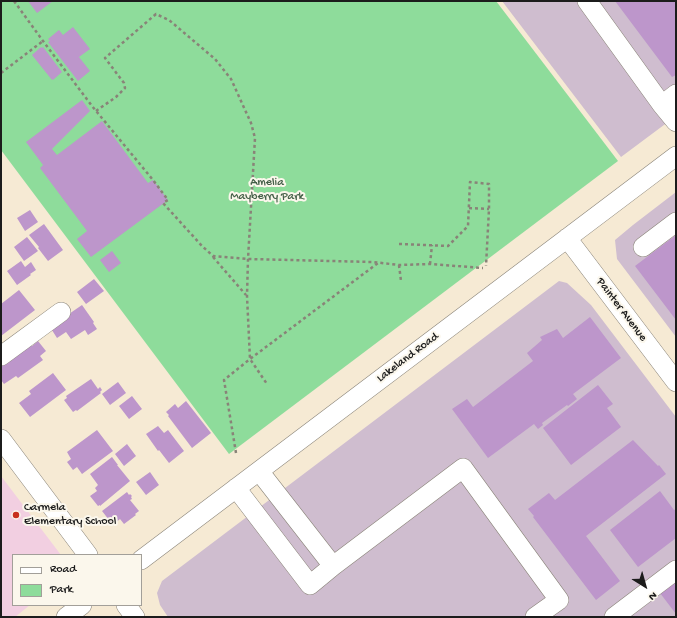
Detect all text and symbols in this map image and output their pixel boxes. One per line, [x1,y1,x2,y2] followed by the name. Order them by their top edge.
[230,176,304,204] park label: Amelia Mayberry Park
[592,275,650,345] street label: Painter Avenue
[374,330,442,386] street label: Lakeland Road
[24,501,116,529] place label: Carmela Elementary School
[11,510,21,520] marker: Carmela Elementary School
[12,554,142,606] legend
[50,563,76,577] text: Road
[625,566,665,606] north arrow
[50,583,73,597] text: Park
[646,589,659,603] text: N

